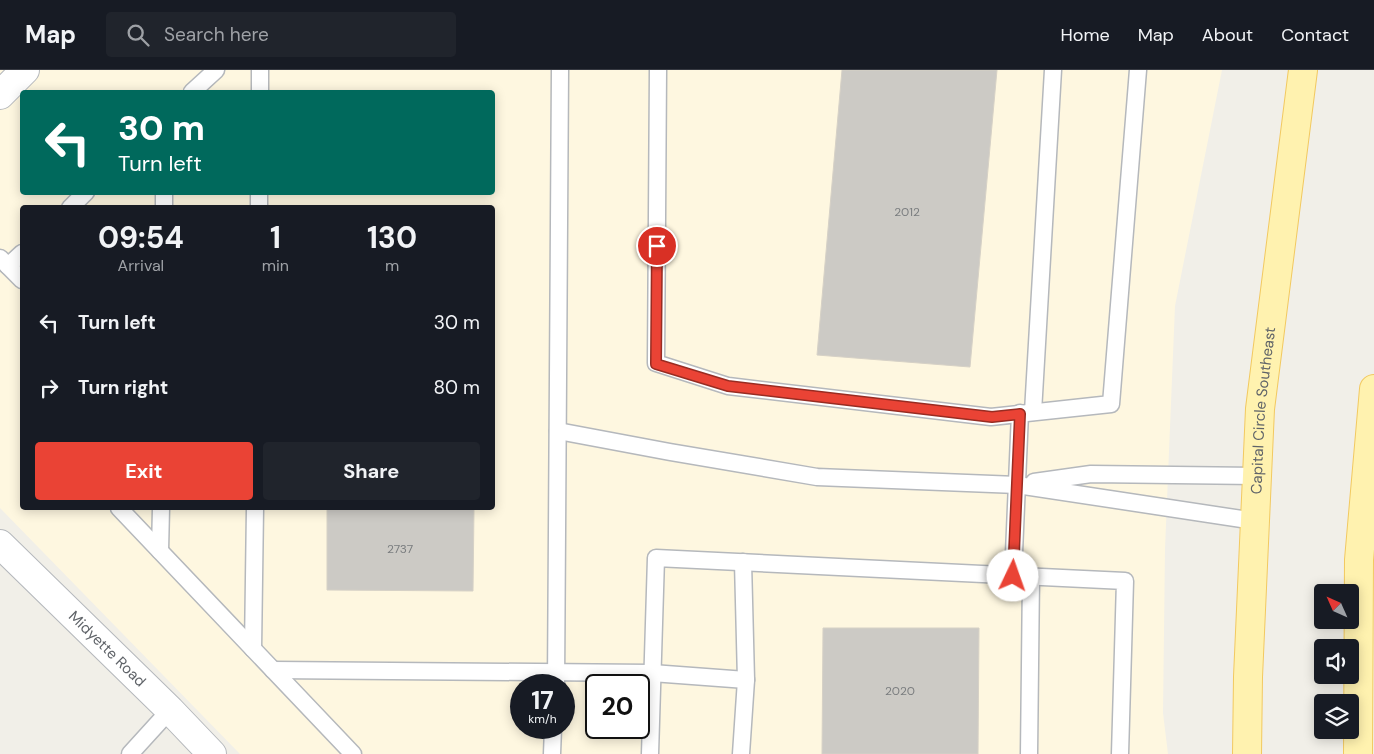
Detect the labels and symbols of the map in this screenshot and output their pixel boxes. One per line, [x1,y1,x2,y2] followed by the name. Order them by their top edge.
[894,204,920,220] house number: 2012
[636,225,678,267] pin
[1246,326,1280,495] street label: Capital Circle Southeast
[387,541,413,557] house number: 2737
[986,549,1038,601] position arrow
[1314,584,1359,629] north arrow
[64,607,150,691] street label: Midyette Road
[585,674,650,739] speed limit sign: 20
[885,683,915,699] house number: 2020

